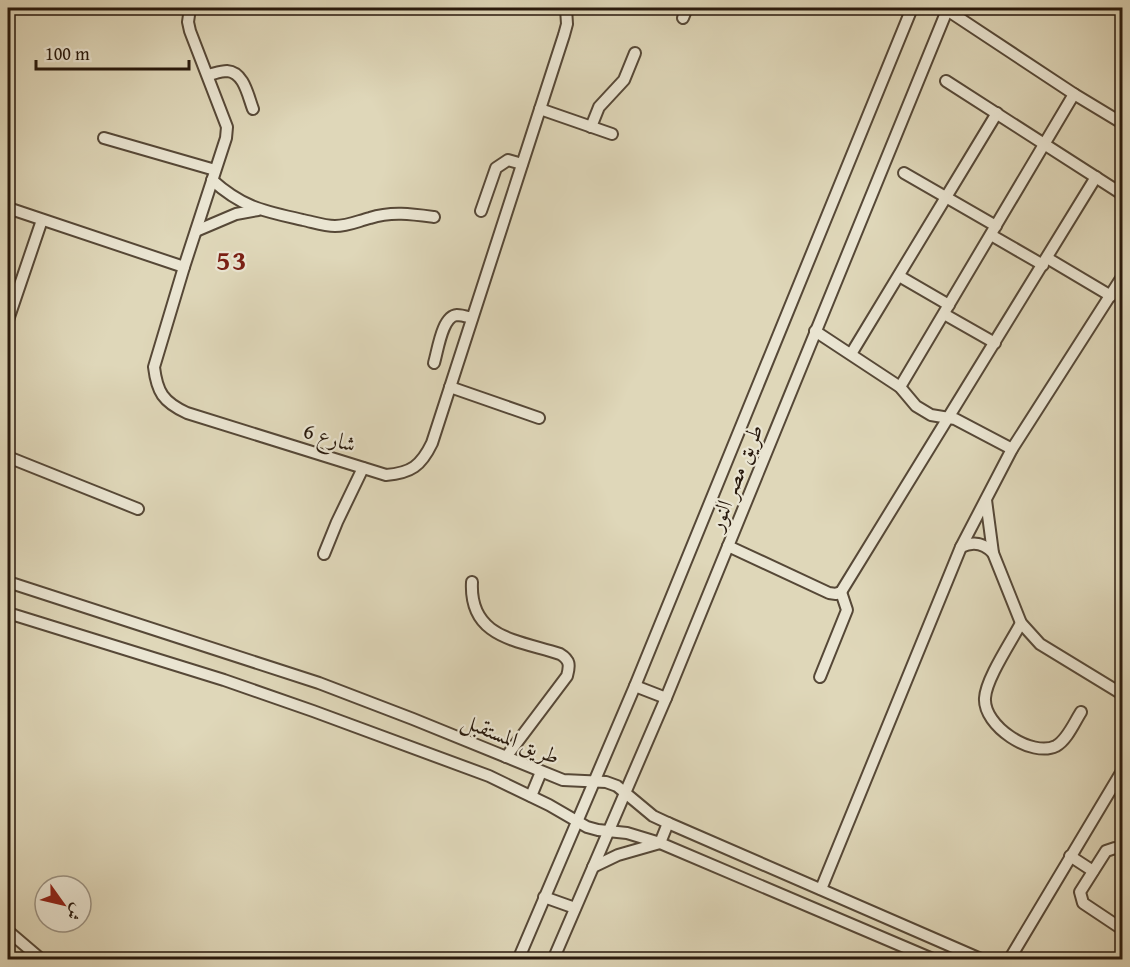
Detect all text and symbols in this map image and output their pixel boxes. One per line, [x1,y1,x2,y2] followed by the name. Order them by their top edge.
[36,33,189,71] scale bar
[45,40,90,67] text: 100 m
[216,239,248,280] district label: 53
[299,414,360,463] street label: شارع 6
[698,419,771,537] street label: طريق مصر النور
[457,704,565,772] street label: طريق المستقبل
[33,874,93,934] north arrow
[61,899,90,926] text: ش

